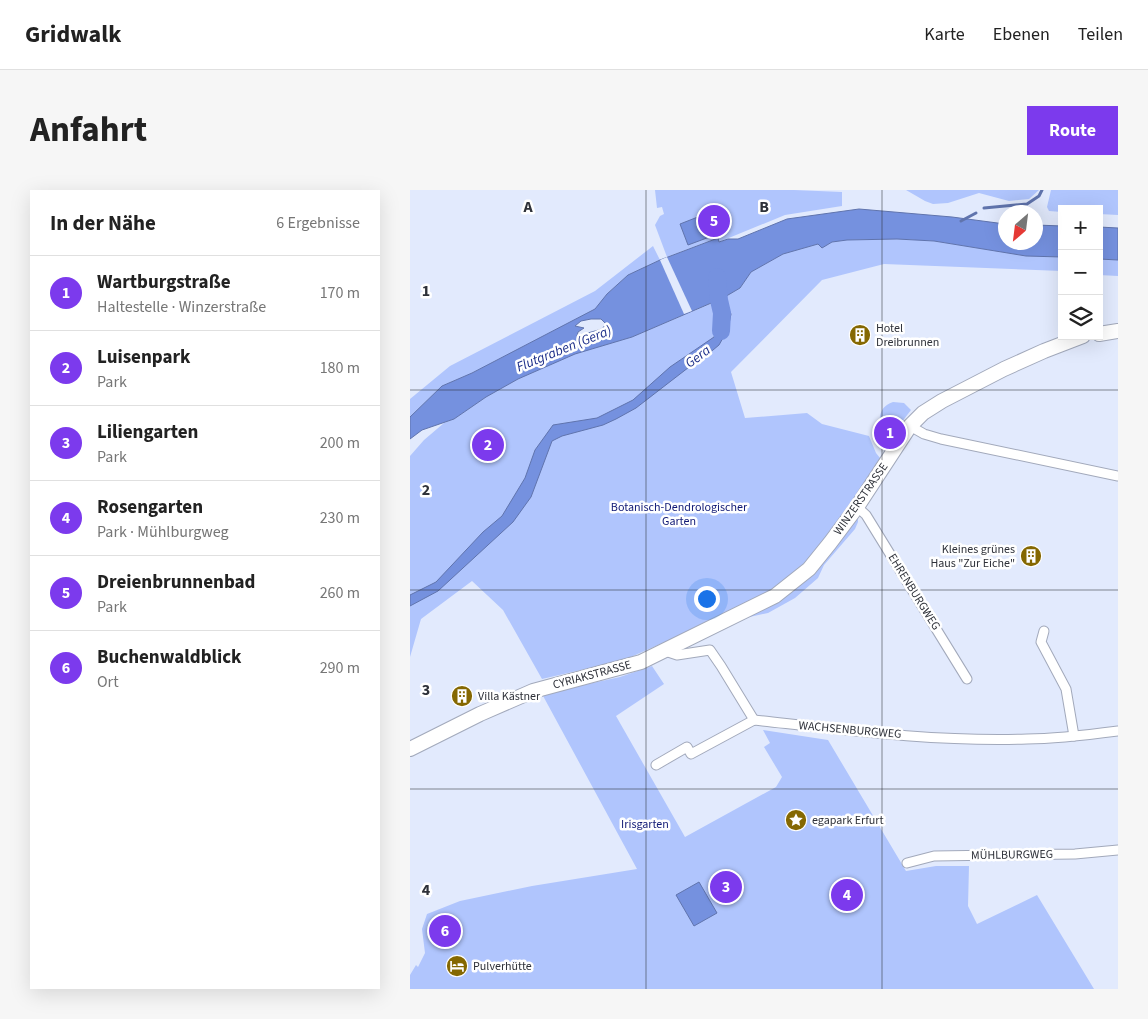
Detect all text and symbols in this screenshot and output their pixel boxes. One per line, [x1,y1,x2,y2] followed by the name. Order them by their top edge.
[25,17,121,52] text: Gridwalk
[924,22,965,47] text: Karte
[993,22,1050,47] text: Ebenen
[1078,22,1123,47] text: Teilen
[30,105,147,155] text: Anfahrt
[1027,106,1118,155] button: Route
[522,196,533,218] text: A
[759,196,769,218] text: B
[698,202,730,240] pin: 5
[998,205,1043,250] north arrow
[1058,205,1103,340] map controls
[1058,205,1103,250] button: +
[50,208,156,238] text: In der Nähe
[276,212,360,234] text: 6 Ergebnisse
[1058,250,1103,295] button: −
[97,269,230,296] text: Wartburgstraße
[422,280,430,302] text: 1
[62,282,70,304] text: 1
[320,282,360,304] text: 170 m
[1058,295,1103,340] button: layers
[97,296,266,318] text: Haltestelle · Winzerstraße
[876,320,939,351] place label: Hotel Dreibrunnen
[513,321,615,377] water label: Flutgraben (Gera)
[848,323,872,347] building icon: Hotel Dreibrunnen
[681,341,715,373] water label: Gera
[97,344,190,371] text: Luisenpark
[62,357,70,379] text: 2
[320,357,360,379] text: 180 m
[97,371,127,393] text: Park
[874,414,906,452] pin: 1
[97,419,198,446] text: Liliengarten
[472,426,504,464] pin: 2
[62,432,70,454] text: 3
[320,432,360,454] text: 200 m
[97,446,127,468] text: Park
[830,459,892,539] street label: WINZERSTRASSE
[422,479,430,501] text: 2
[97,494,203,521] text: Rosengarten
[611,499,748,530] park label: Botanisch-Dendrologischer Garten
[62,507,70,529] text: 4
[320,507,360,529] text: 230 m
[97,521,229,543] text: Park · Mühlburgweg
[930,541,1015,572] place label: Kleines grünes Haus "Zur Eiche"
[1019,544,1043,568] building icon: Kleines grünes Haus "Zur Eiche"
[884,551,944,633] street label: EHRENBURGWEG
[97,569,256,596] text: Dreienbrunnenbad
[62,582,70,604] text: 5
[320,582,360,604] text: 260 m
[694,586,720,612] your location
[97,596,127,618] text: Park
[97,644,242,671] text: Buchenwaldblick
[551,656,633,694] street label: CYRIAKSTRASSE
[62,657,70,679] text: 6
[320,657,360,679] text: 290 m
[97,671,119,693] text: Ort
[422,679,430,701] text: 3
[450,684,474,708] building icon: Villa Kästner
[478,688,541,705] place label: Villa Kästner
[798,717,902,743] street label: WACHSENBURGWEG
[784,808,808,832] place icon: egapark Erfurt
[812,812,884,829] place label: egapark Erfurt
[621,816,669,833] park label: Irisgarten
[971,846,1053,864] street label: MÜHLBURGWEG
[710,868,742,906] pin: 3
[831,876,863,914] pin: 4
[422,879,431,901] text: 4
[429,912,461,950] pin: 6
[445,954,469,978] hotel icon: Pulverhütte
[473,958,532,975] place label: Pulverhütte

